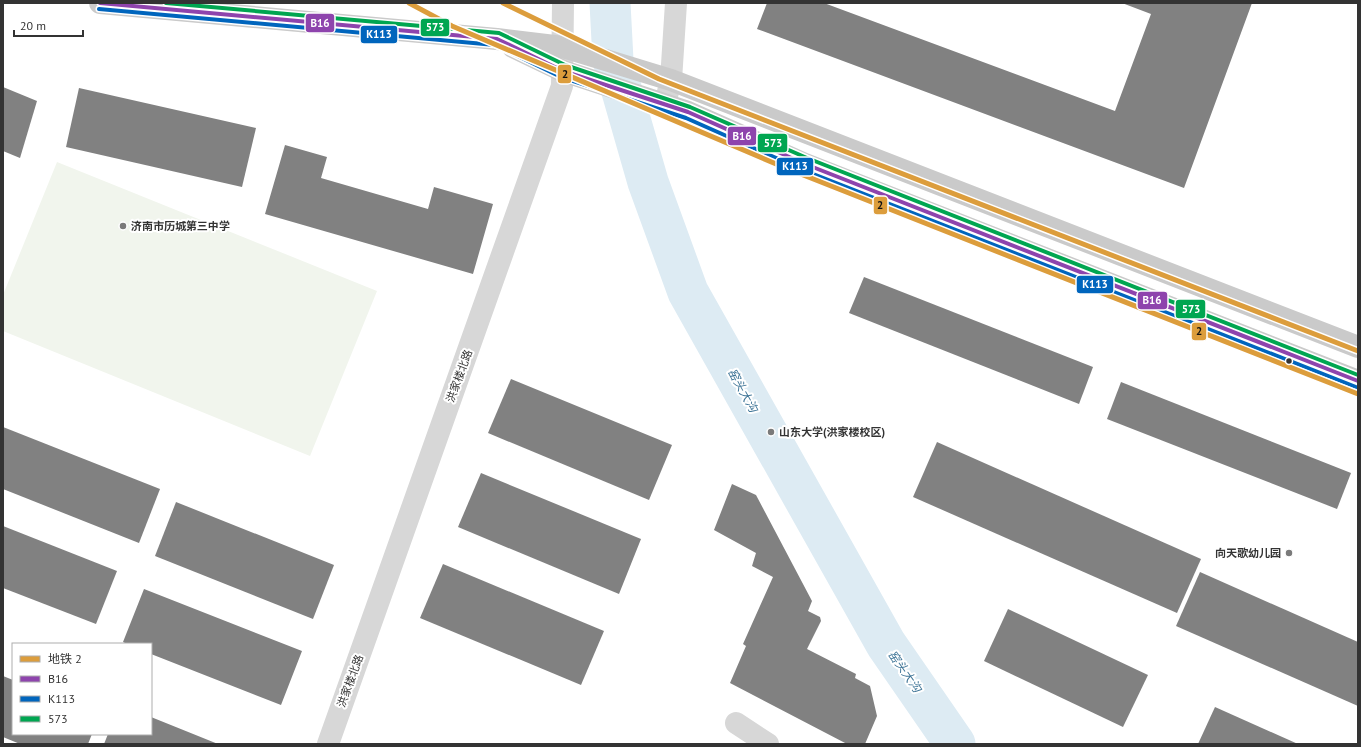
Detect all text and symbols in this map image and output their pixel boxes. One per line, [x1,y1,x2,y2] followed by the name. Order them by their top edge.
[14,12,83,38] scale bar
[305,13,335,33] line badge: B16
[311,16,329,30] text: B16
[20,18,46,33] text: 20 m
[420,18,450,37] line badge: 573
[426,20,444,34] text: 573
[360,25,398,44] line badge: K113
[366,27,392,41] text: K113
[557,64,572,84] line badge: 2
[562,67,568,81] text: 2
[727,126,757,146] line badge: B16
[733,129,751,143] text: B16
[757,133,788,153] line badge: 573
[764,136,782,150] text: 573
[776,157,814,176] line badge: K113
[782,159,808,173] text: K113
[873,196,888,215] line badge: 2
[877,198,883,212] text: 2
[131,219,230,233] place label: 济南市历城第三中学
[118,221,128,231] marker: 济南市历城第三中学
[1076,275,1114,294] line badge: K113
[1082,277,1108,291] text: K113
[1137,291,1168,310] line badge: B16
[1143,293,1161,307] text: B16
[1175,299,1206,319] line badge: 573
[1182,302,1200,316] text: 573
[1191,322,1207,341] line badge: 2
[1196,324,1202,338] text: 2
[443,348,475,404] street label: 洪家楼北路
[1284,356,1294,366] unlabelled marker
[725,365,762,416] water label: 窑头大沟
[779,425,885,439] place label: 山东大学(洪家楼校区)
[766,427,776,437] marker: 山东大学(洪家楼校区)
[1215,546,1281,560] place label: 向天歌幼儿园
[1284,548,1294,558] marker: 向天歌幼儿园
[12,643,152,735] legend
[885,647,926,697] water label: 窑头大沟
[48,651,82,666] text: 地铁 2
[334,653,366,709] street label: 洪家楼北路
[48,671,68,686] text: B16
[48,691,75,706] text: K113
[48,711,68,726] text: 573

